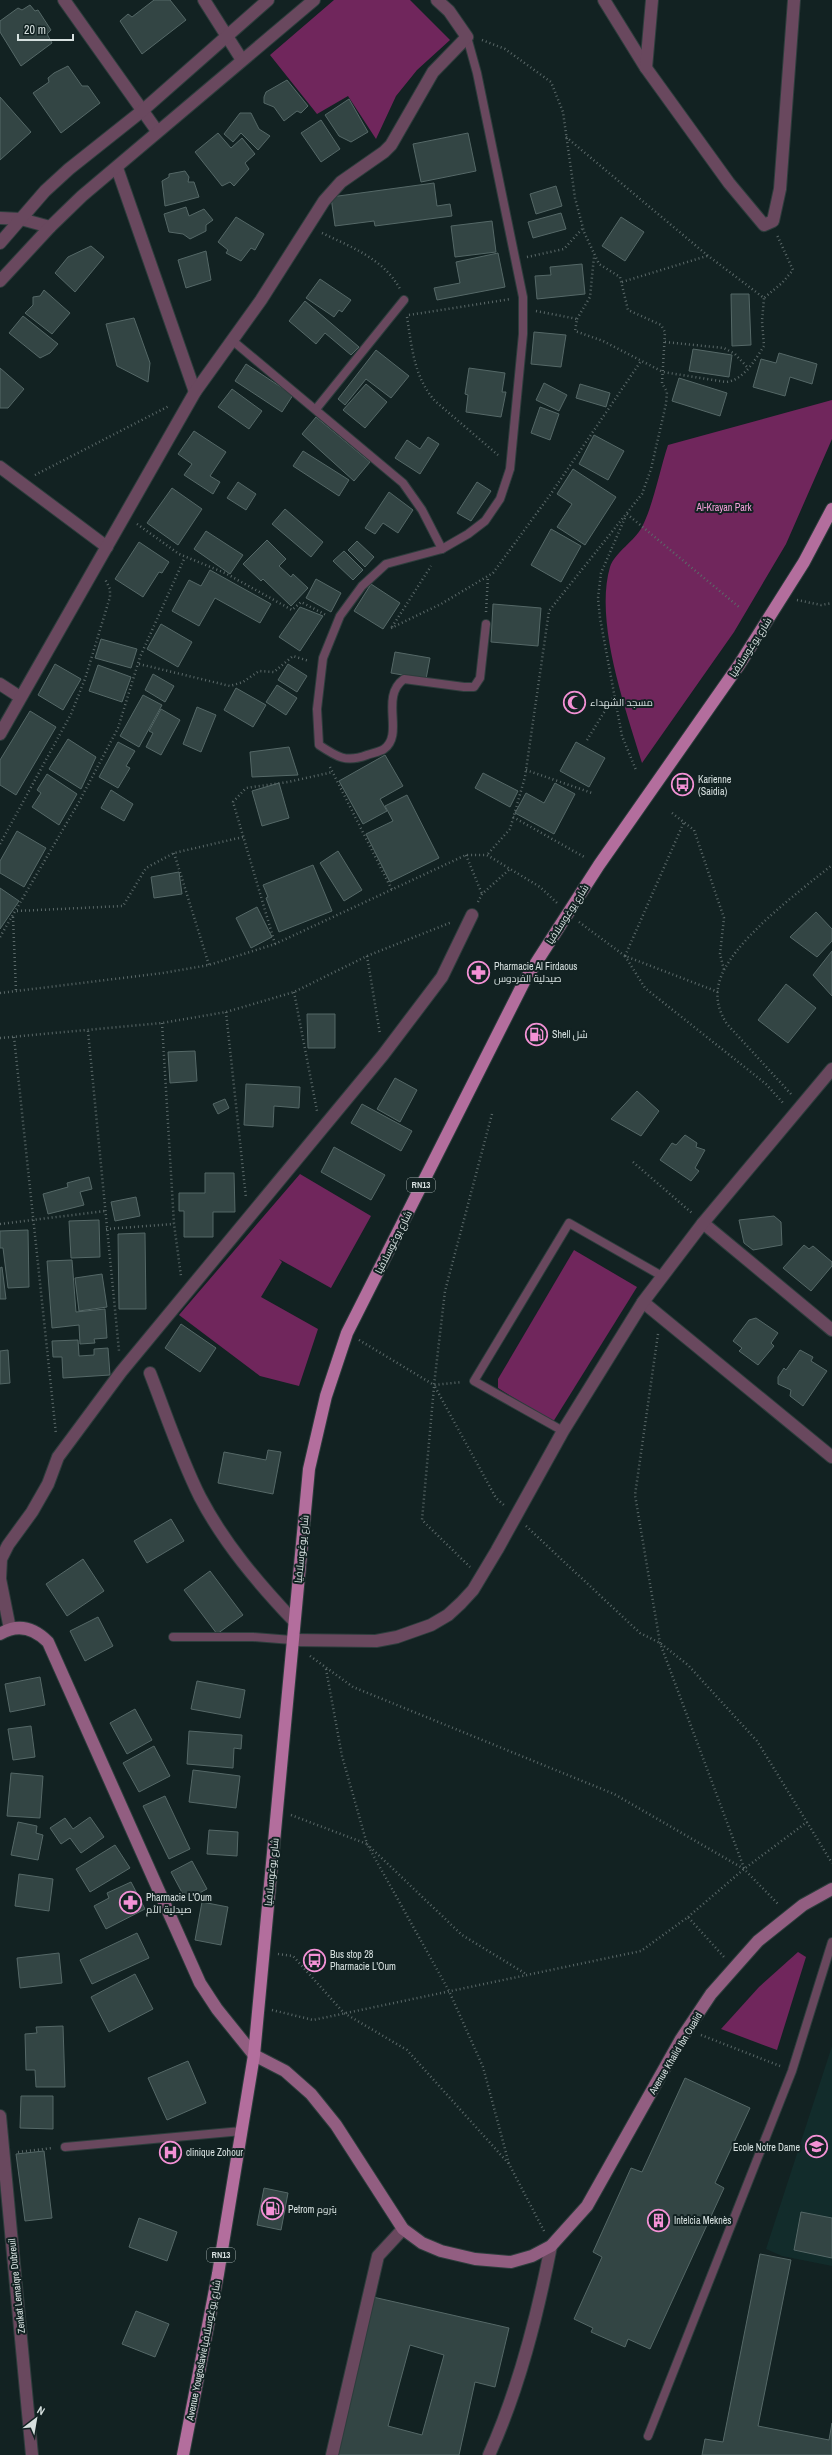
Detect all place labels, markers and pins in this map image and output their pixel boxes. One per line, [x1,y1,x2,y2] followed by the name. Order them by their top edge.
[562,689,588,715] mosque icon: مسجد الشهداء
[590,696,653,709] place label: مسجد الشهداء
[670,772,696,798] bus stop icon: Karienne (Saidia)
[698,773,732,798] place label: Karienne (Saidia)
[465,959,491,985] pharmacy icon: Pharmacie Al Firdaous صيدلية الفردوس
[494,960,577,985] place label: Pharmacie Al Firdaous صيدلية الفردوس
[524,1021,550,1047] fuel station icon: Shell شل
[552,1028,588,1041] place label: Shell شل
[118,1890,144,1916] pharmacy icon: Pharmacie L'Oum صيدلية الأم
[146,1891,212,1917] place label: Pharmacie L'Oum صيدلية الأم
[302,1947,328,1973] bus stop icon: Bus stop 28 Pharmacie L'Oum
[330,1948,396,1973] place label: Bus stop 28 Pharmacie L'Oum
[803,2134,829,2160] school or university icon: Ecole Notre Dame
[158,2139,184,2165] hospital icon: clinique Zohour
[733,2141,800,2154] place label: Ecole Notre Dame
[186,2146,243,2159] place label: clinique Zohour
[260,2196,286,2222] fuel station icon: Petrom بتروم
[288,2203,337,2217] place label: Petrom بتروم
[645,2207,671,2233] building icon: Intelcia Meknès
[674,2214,731,2227] place label: Intelcia Meknès

